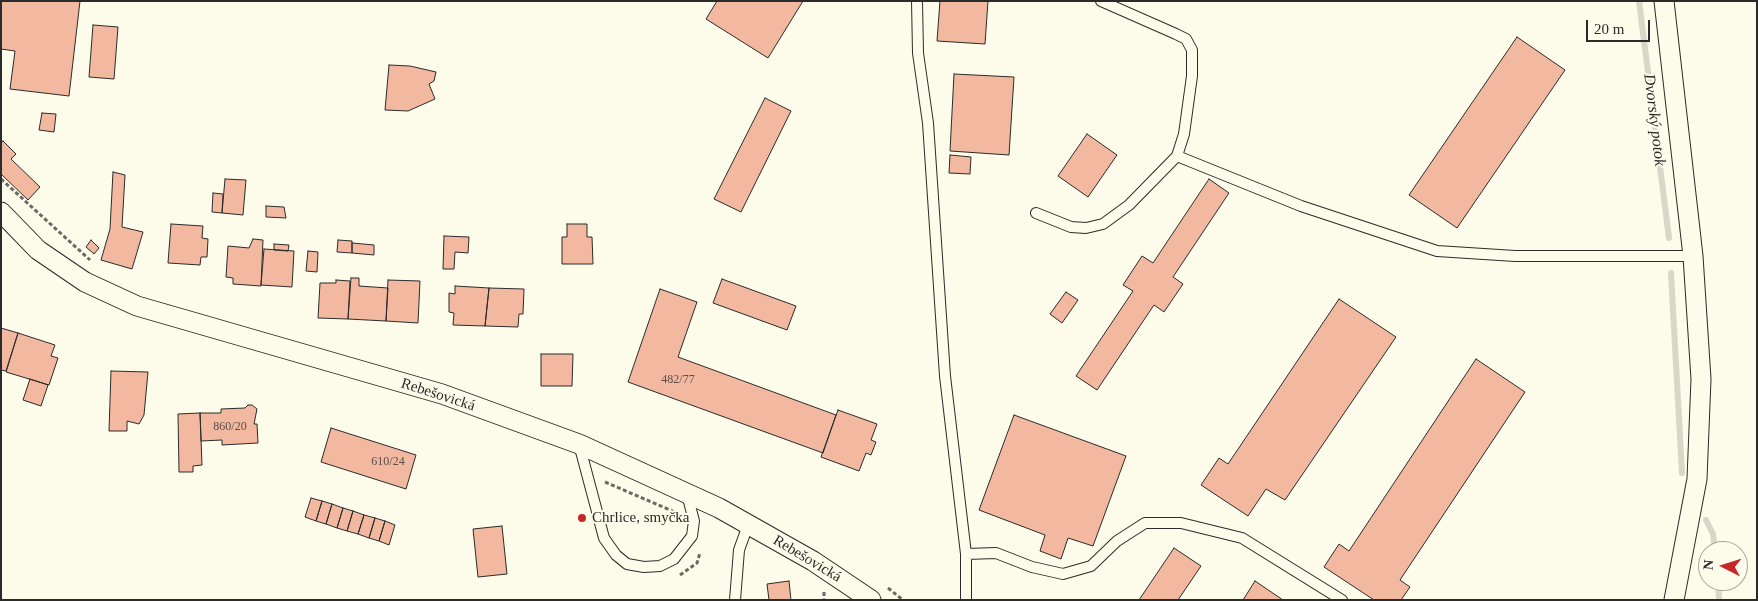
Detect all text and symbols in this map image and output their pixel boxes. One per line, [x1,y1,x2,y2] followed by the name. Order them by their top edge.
[1588,10,1652,42] scale bar
[1594,21,1624,37] text: 20 m
[1639,73,1669,167] water label: Dvorský potok
[661,373,695,387] house number: 482/77
[399,375,477,415] street label: Rebešovická
[213,420,247,434] house number: 860/20
[371,455,405,469] house number: 610/24
[592,509,689,527] place label: Chrlice, smyčka
[576,512,588,524] marker: Chrlice, smyčka
[770,532,844,586] street label: Rebešovická
[1698,541,1748,591] north arrow
[1701,559,1716,570] text: N

